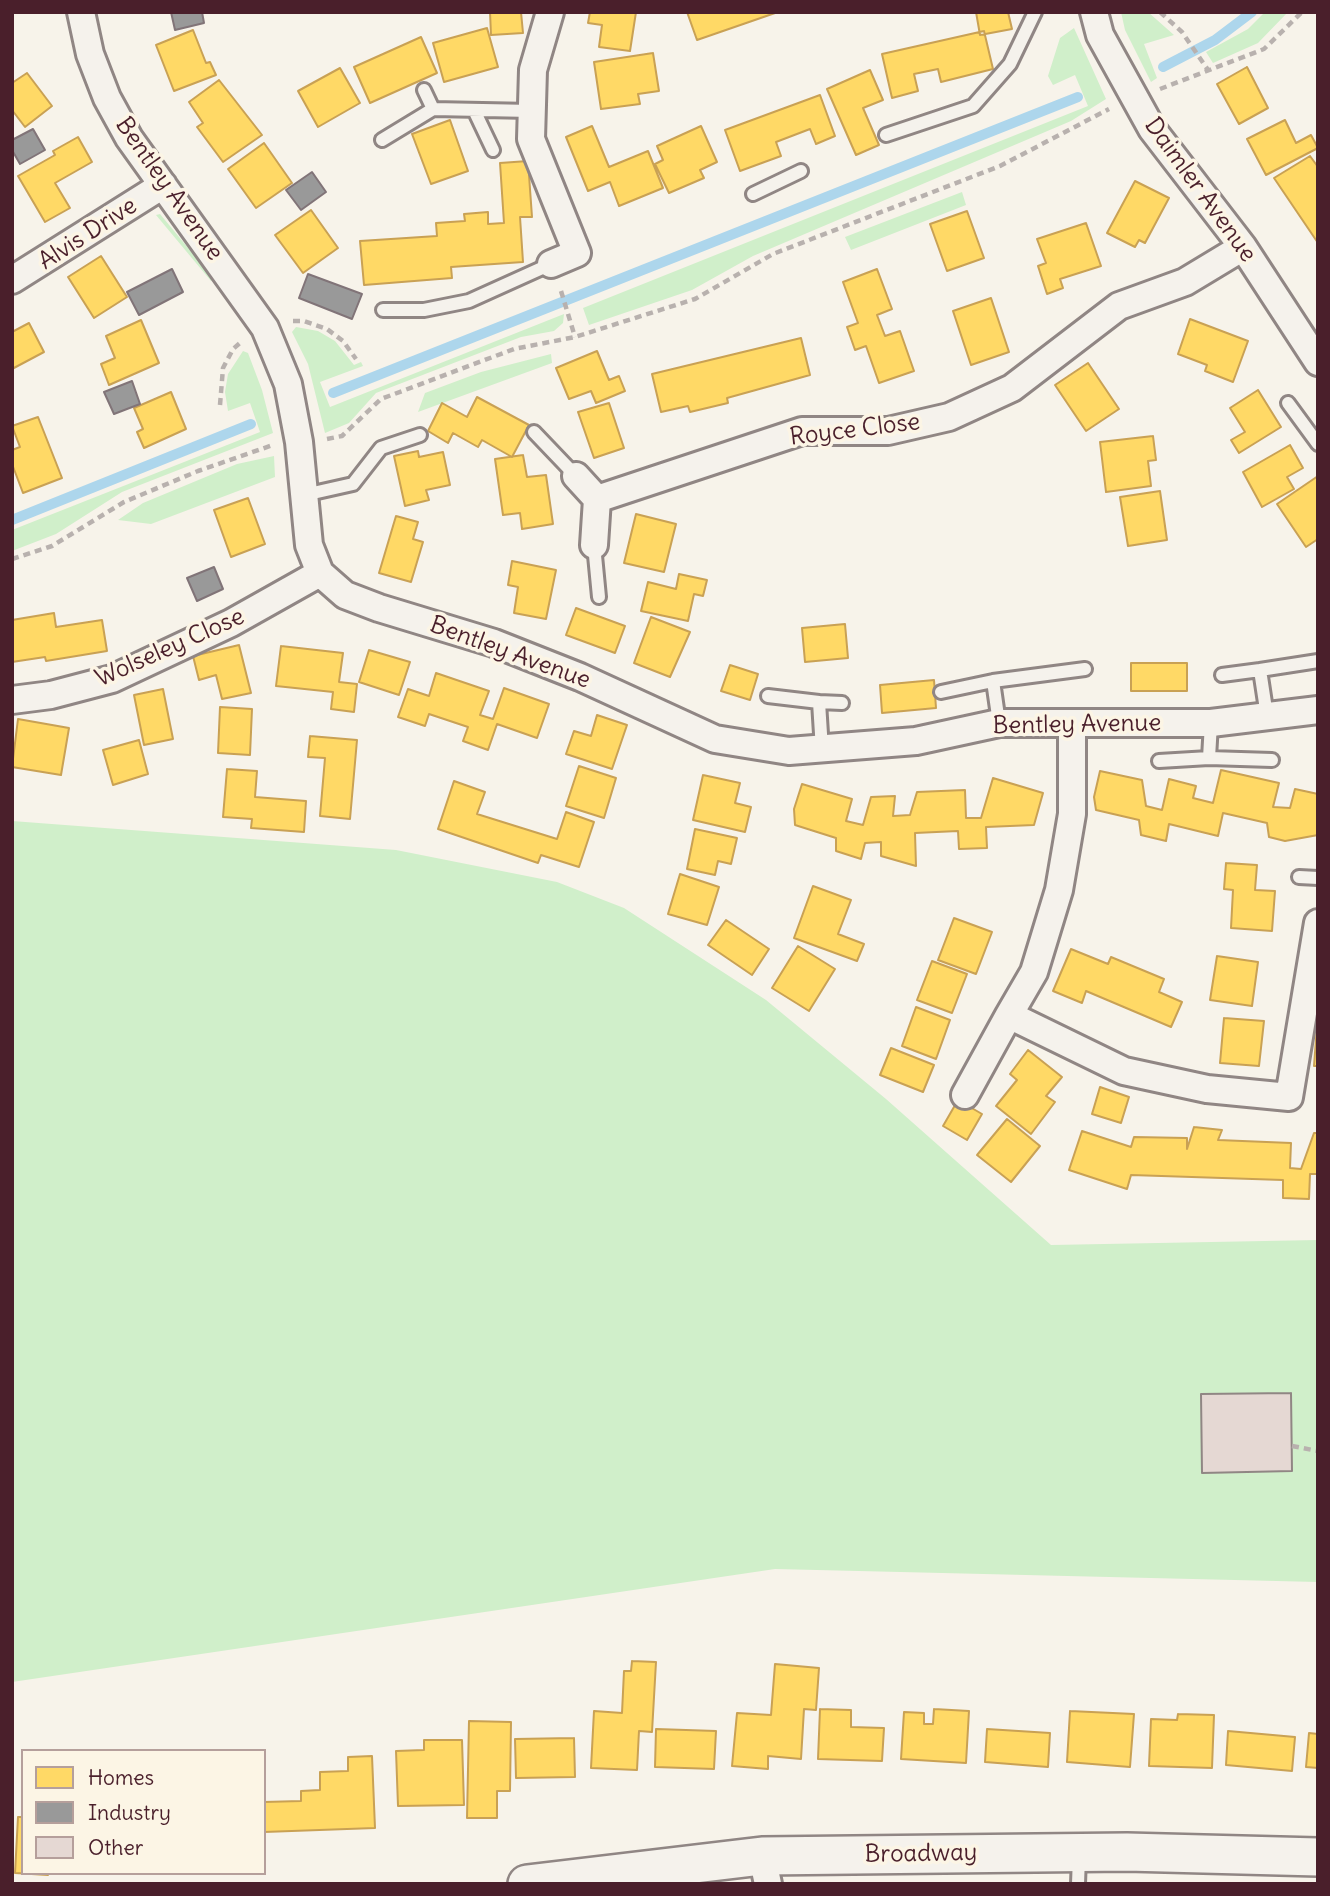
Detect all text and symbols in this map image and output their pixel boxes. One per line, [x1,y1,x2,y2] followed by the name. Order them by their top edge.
[109,112,229,266] street label: Bentley Avenue
[1138,112,1262,268] street label: Daimler Avenue
[34,192,142,276] street label: Alvis Drive
[788,408,922,452] street label: Royce Close
[91,602,249,694] street label: Wolseley Close
[426,611,594,695] street label: Bentley Avenue
[992,709,1162,741] street label: Bentley Avenue
[21,1749,266,1875] legend
[88,1764,154,1791] text: Homes
[88,1799,171,1826] text: Industry
[88,1834,143,1861] text: Other
[864,1839,978,1869] street label: Broadway

